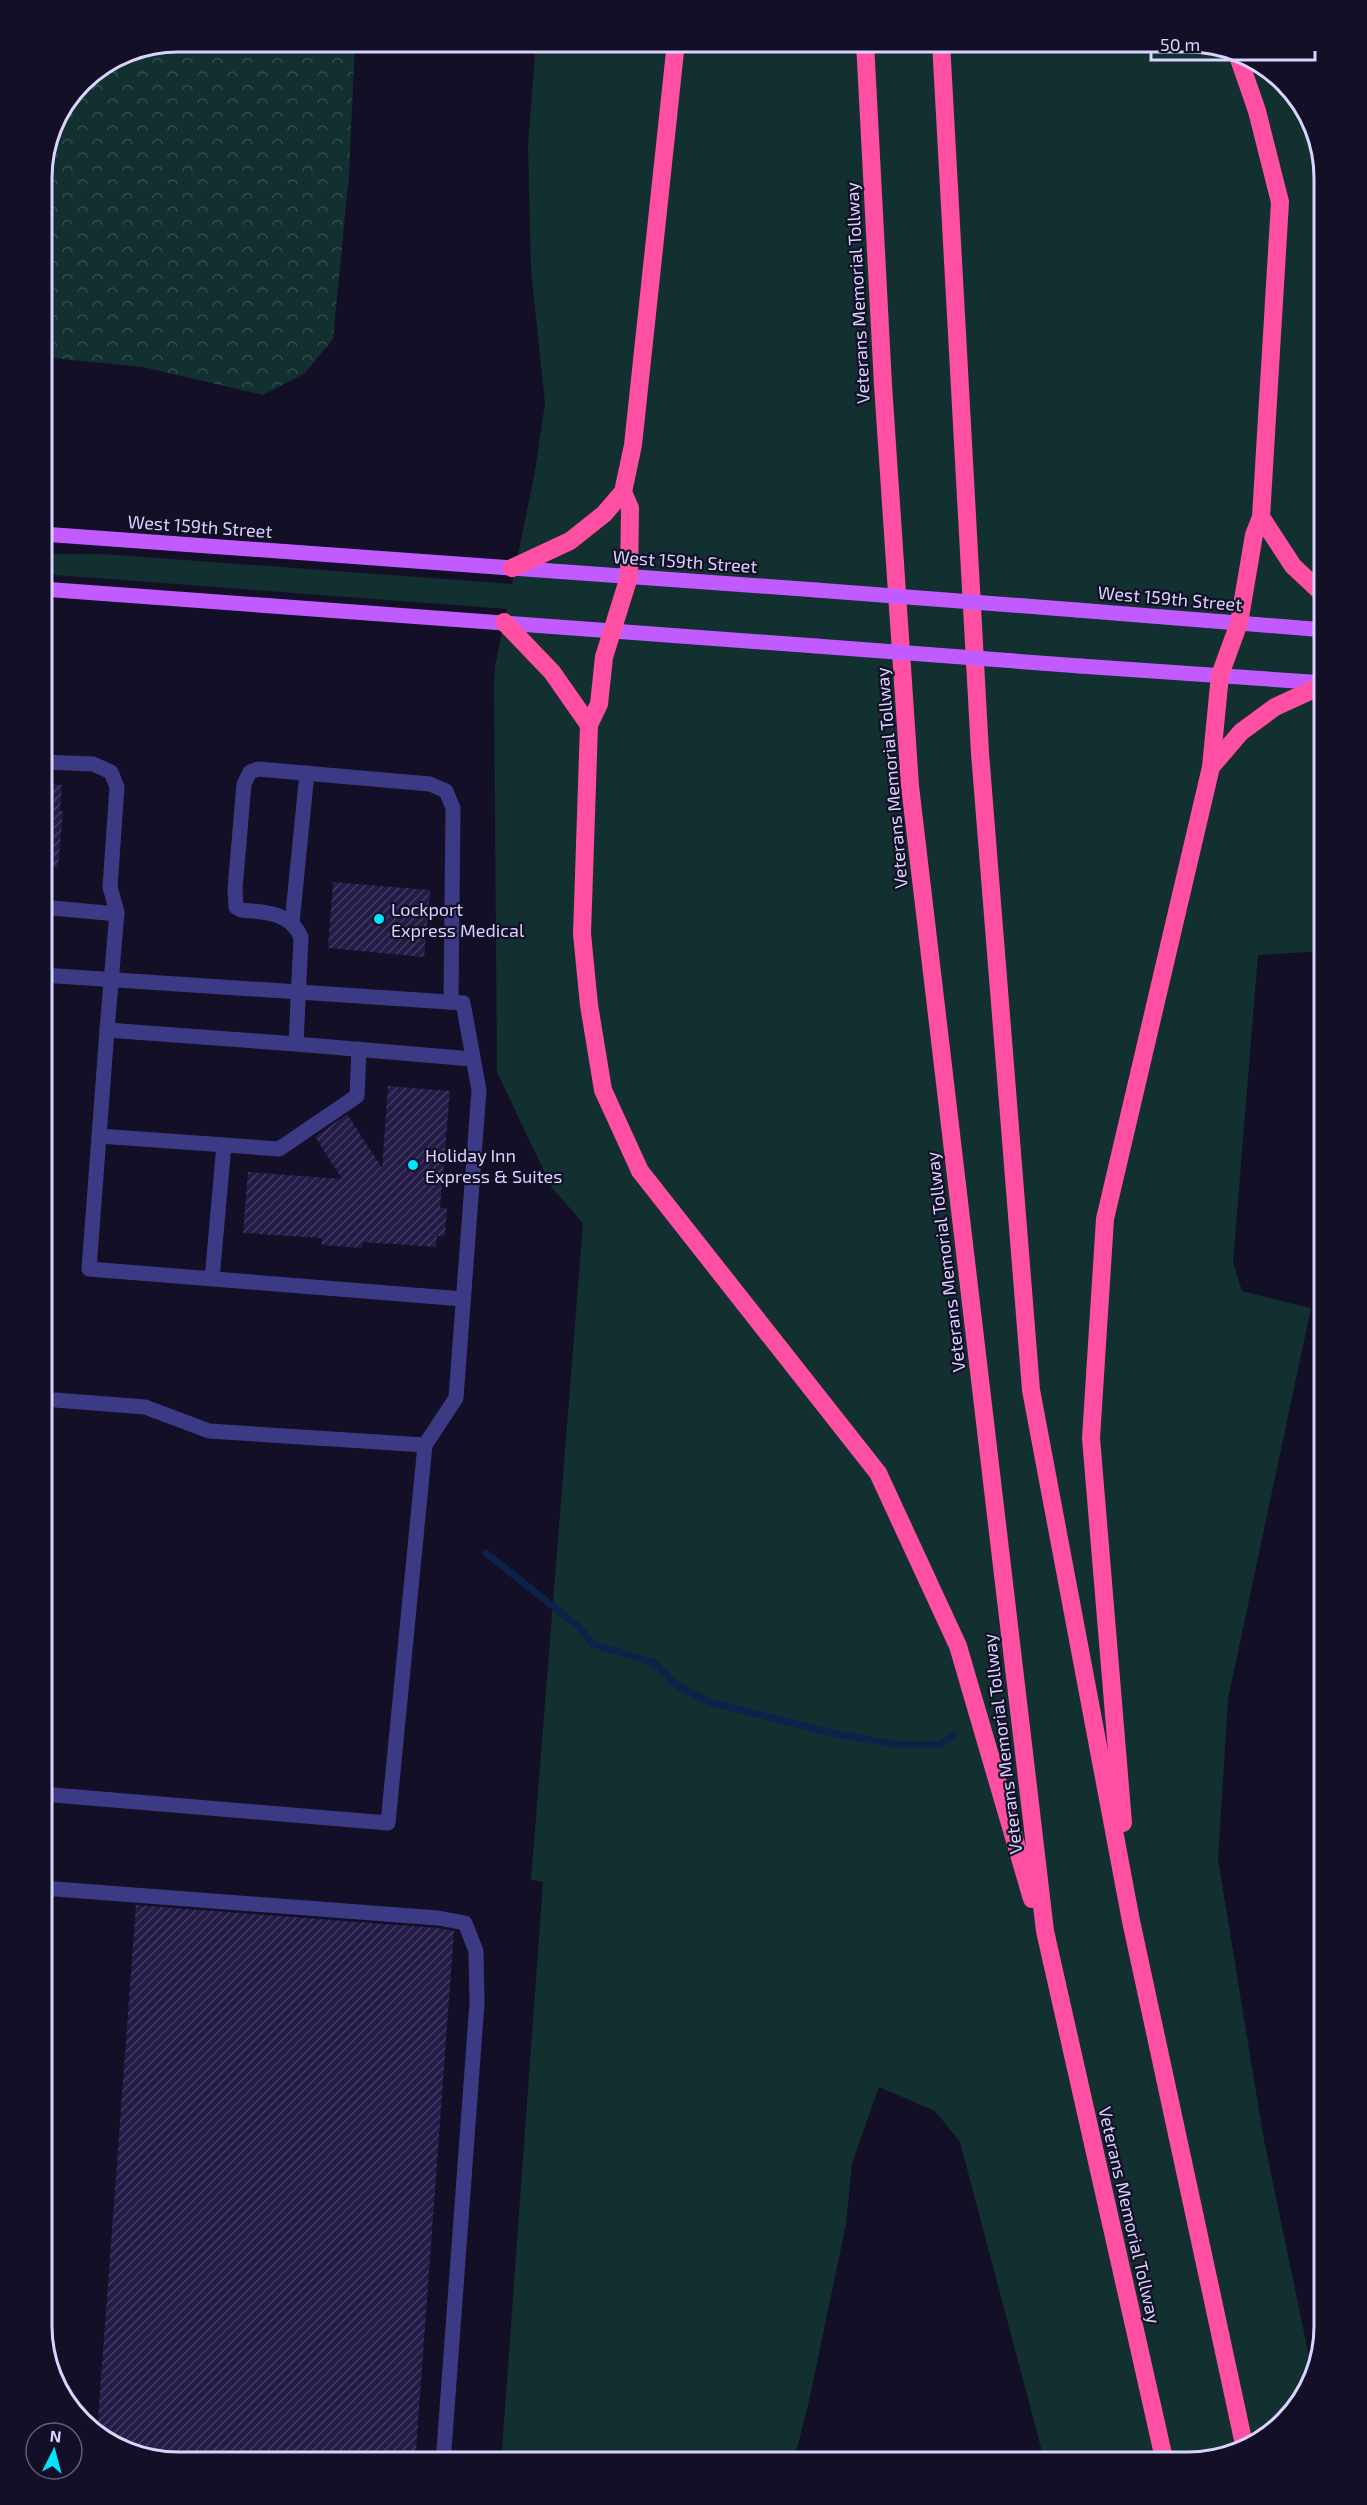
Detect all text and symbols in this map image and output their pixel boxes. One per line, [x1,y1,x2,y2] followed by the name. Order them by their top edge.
[1151,24,1314,62] scale bar
[1160,33,1200,55] text: 50 m
[840,181,874,404] street label: Veterans Memorial Tollway
[127,510,273,542] street label: West 159th Street
[612,545,758,577] street label: West 159th Street
[1097,581,1243,615] street label: West 159th Street
[870,666,912,890] street label: Veterans Memorial Tollway
[391,898,525,941] place label: Lockport Express Medical
[372,912,386,926] marker: Lockport Express Medical
[425,1144,562,1187] place label: Holiday Inn Express & Suites
[920,1150,969,1374] street label: Veterans Memorial Tollway
[406,1158,420,1172] marker: Holiday Inn Express & Suites
[977,1632,1026,1856] street label: Veterans Memorial Tollway
[1094,2104,1166,2326] street label: Veterans Memorial Tollway
[24,2421,84,2481] north arrow
[49,2426,62,2446] text: N

